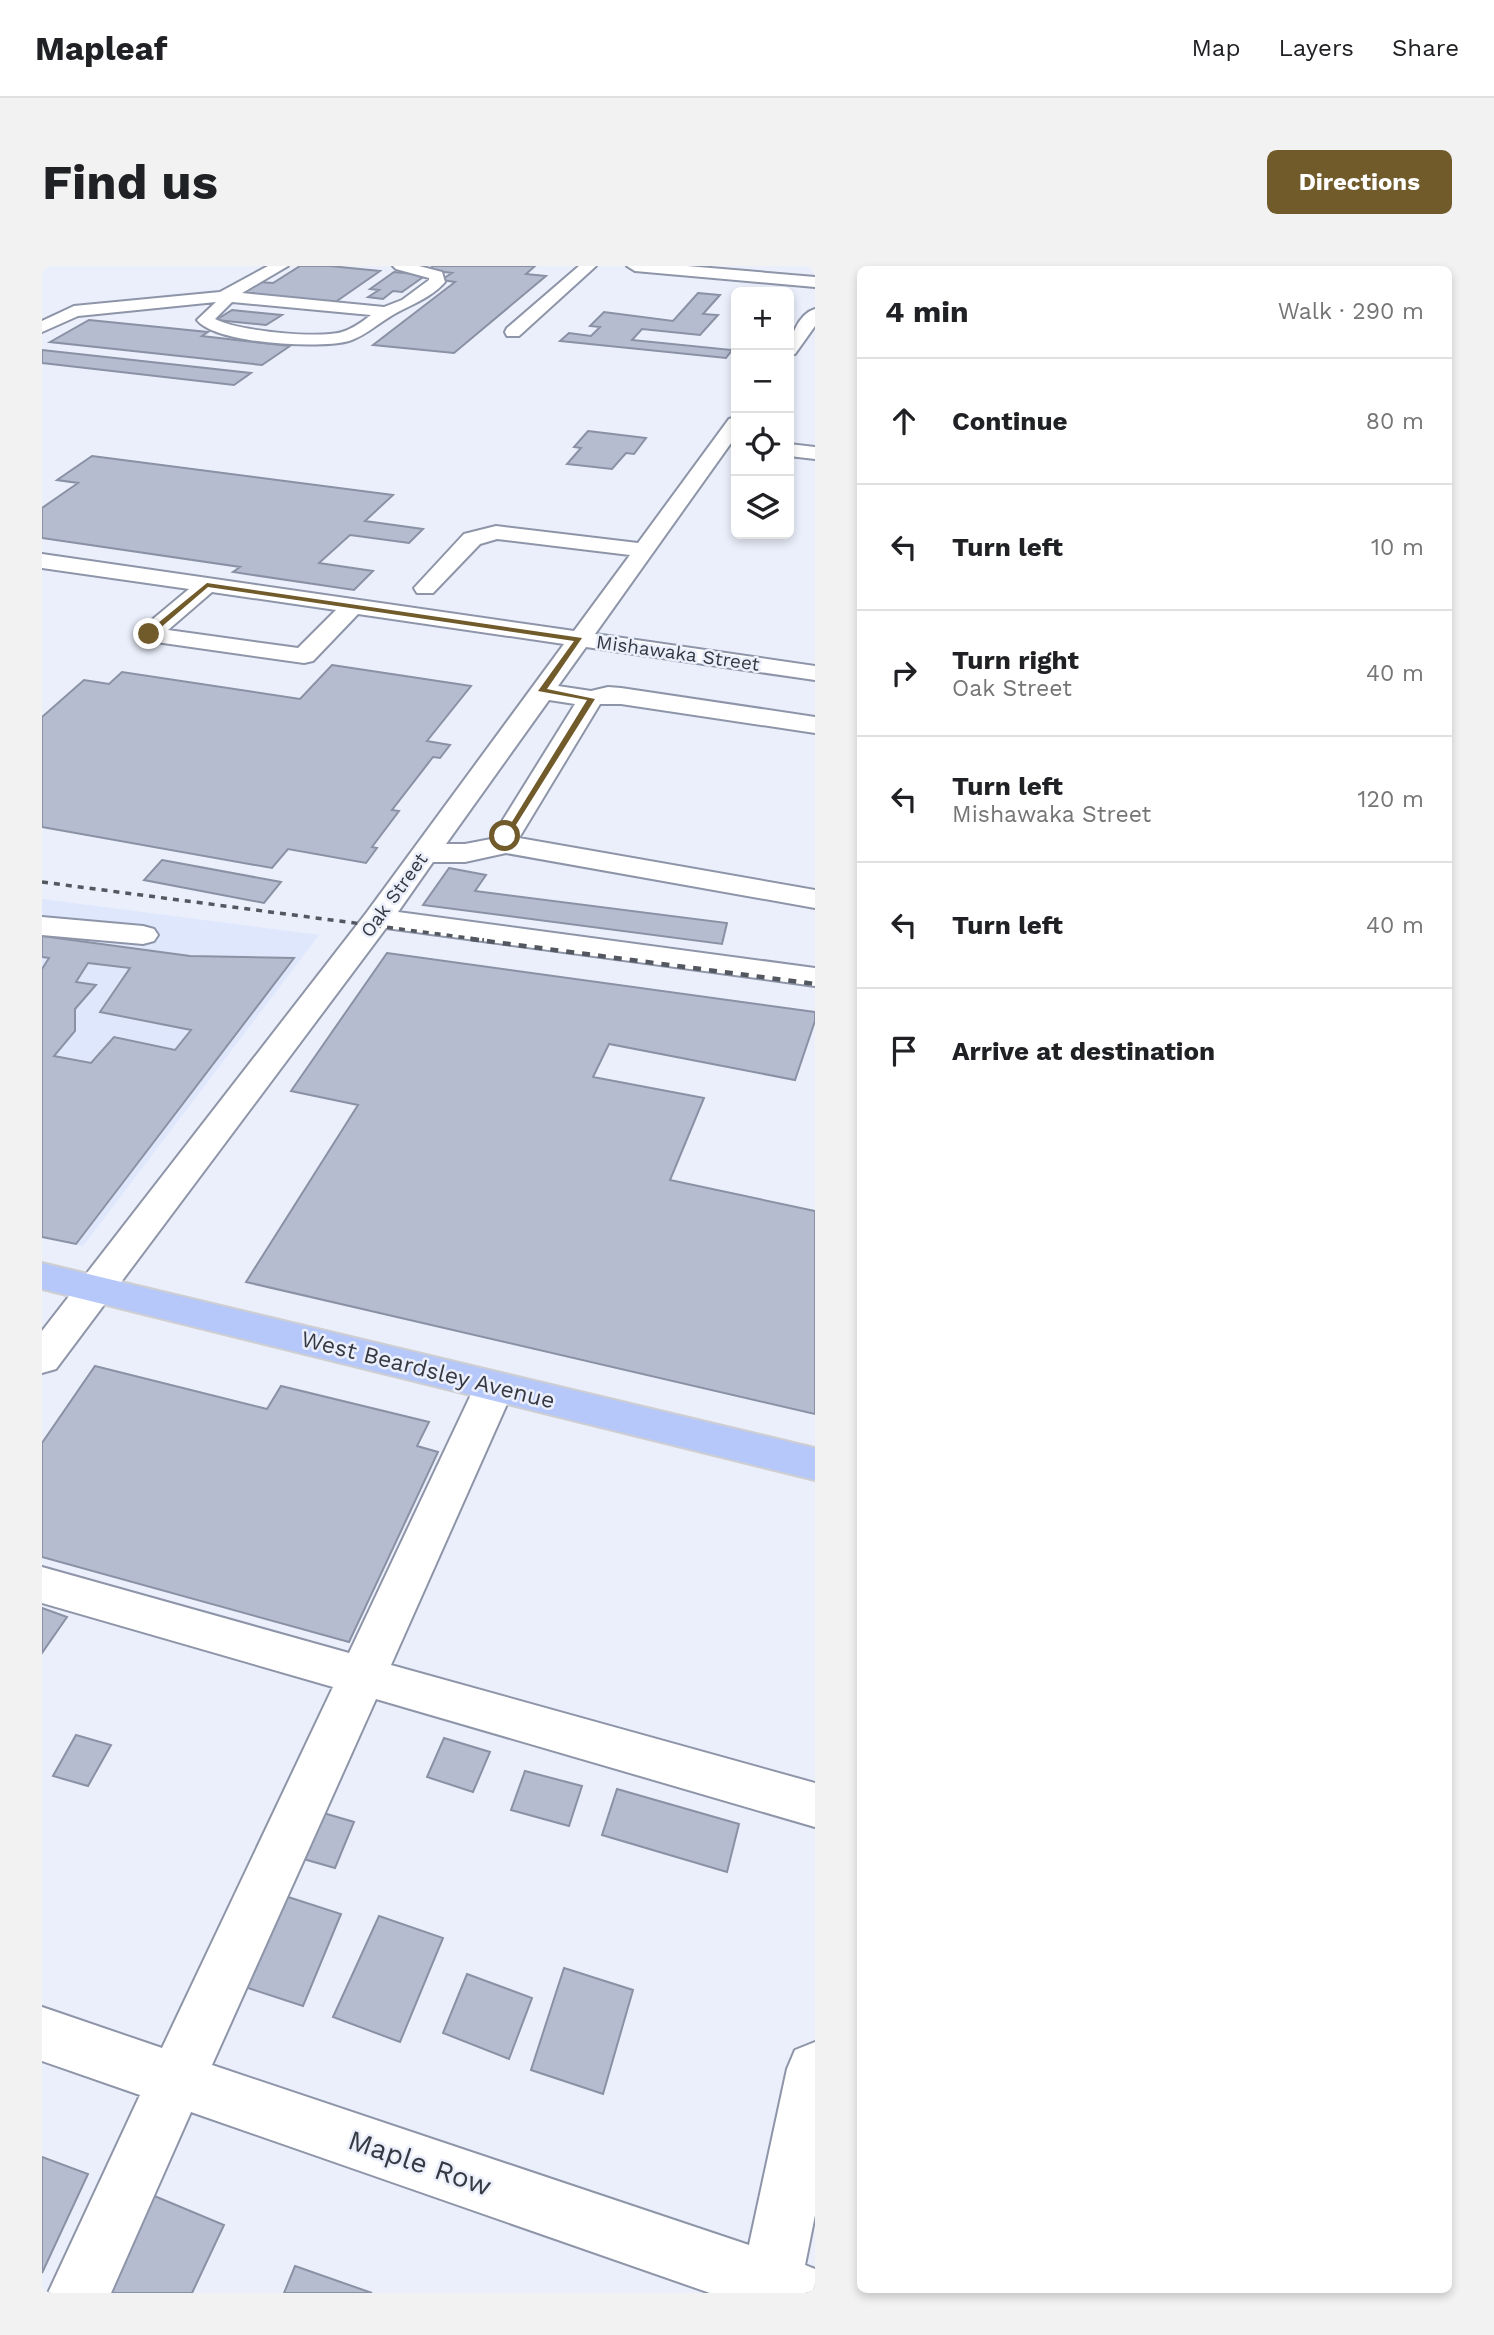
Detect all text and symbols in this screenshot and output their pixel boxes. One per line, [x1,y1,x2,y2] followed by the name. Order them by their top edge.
[35,29,167,68] text: Mapleaf
[1192,34,1240,62] text: Map
[1278,34,1354,62] text: Layers
[1392,34,1459,62] text: Share
[1267,150,1452,214] button: Directions
[42,153,218,211] text: Find us
[731,287,794,539] map controls
[731,287,794,350] button: +
[885,294,969,329] text: 4 min
[1278,298,1424,325] text: Walk · 290 m
[731,350,794,413] button: −
[885,402,923,440] icon: ahead
[952,406,1068,436] text: Continue
[1366,408,1424,435] text: 80 m
[731,413,794,476] button: locate
[731,476,794,539] button: layers
[885,528,923,566] icon: left
[952,532,1063,562] text: Turn left
[1371,534,1424,561] text: 10 m
[133,618,164,649] route end
[595,630,761,676] street label: Mishawaka Street
[952,645,1079,675] text: Turn right
[885,654,923,692] icon: right
[1366,660,1424,687] text: 40 m
[952,675,1072,702] text: Oak Street
[952,771,1063,801] text: Turn left
[885,780,923,818] icon: left
[1358,786,1424,813] text: 120 m
[952,801,1151,828] text: Mishawaka Street
[489,820,520,851] route start
[356,848,432,942] street label: Oak Street
[885,906,923,944] icon: left
[952,910,1063,940] text: Turn left
[1366,912,1424,939] text: 40 m
[885,1032,923,1070] icon: arrive
[952,1036,1215,1066] text: Arrive at destination
[298,1325,558,1415] street label: West Beardsley Avenue
[344,2123,496,2203] street label: Maple Row

